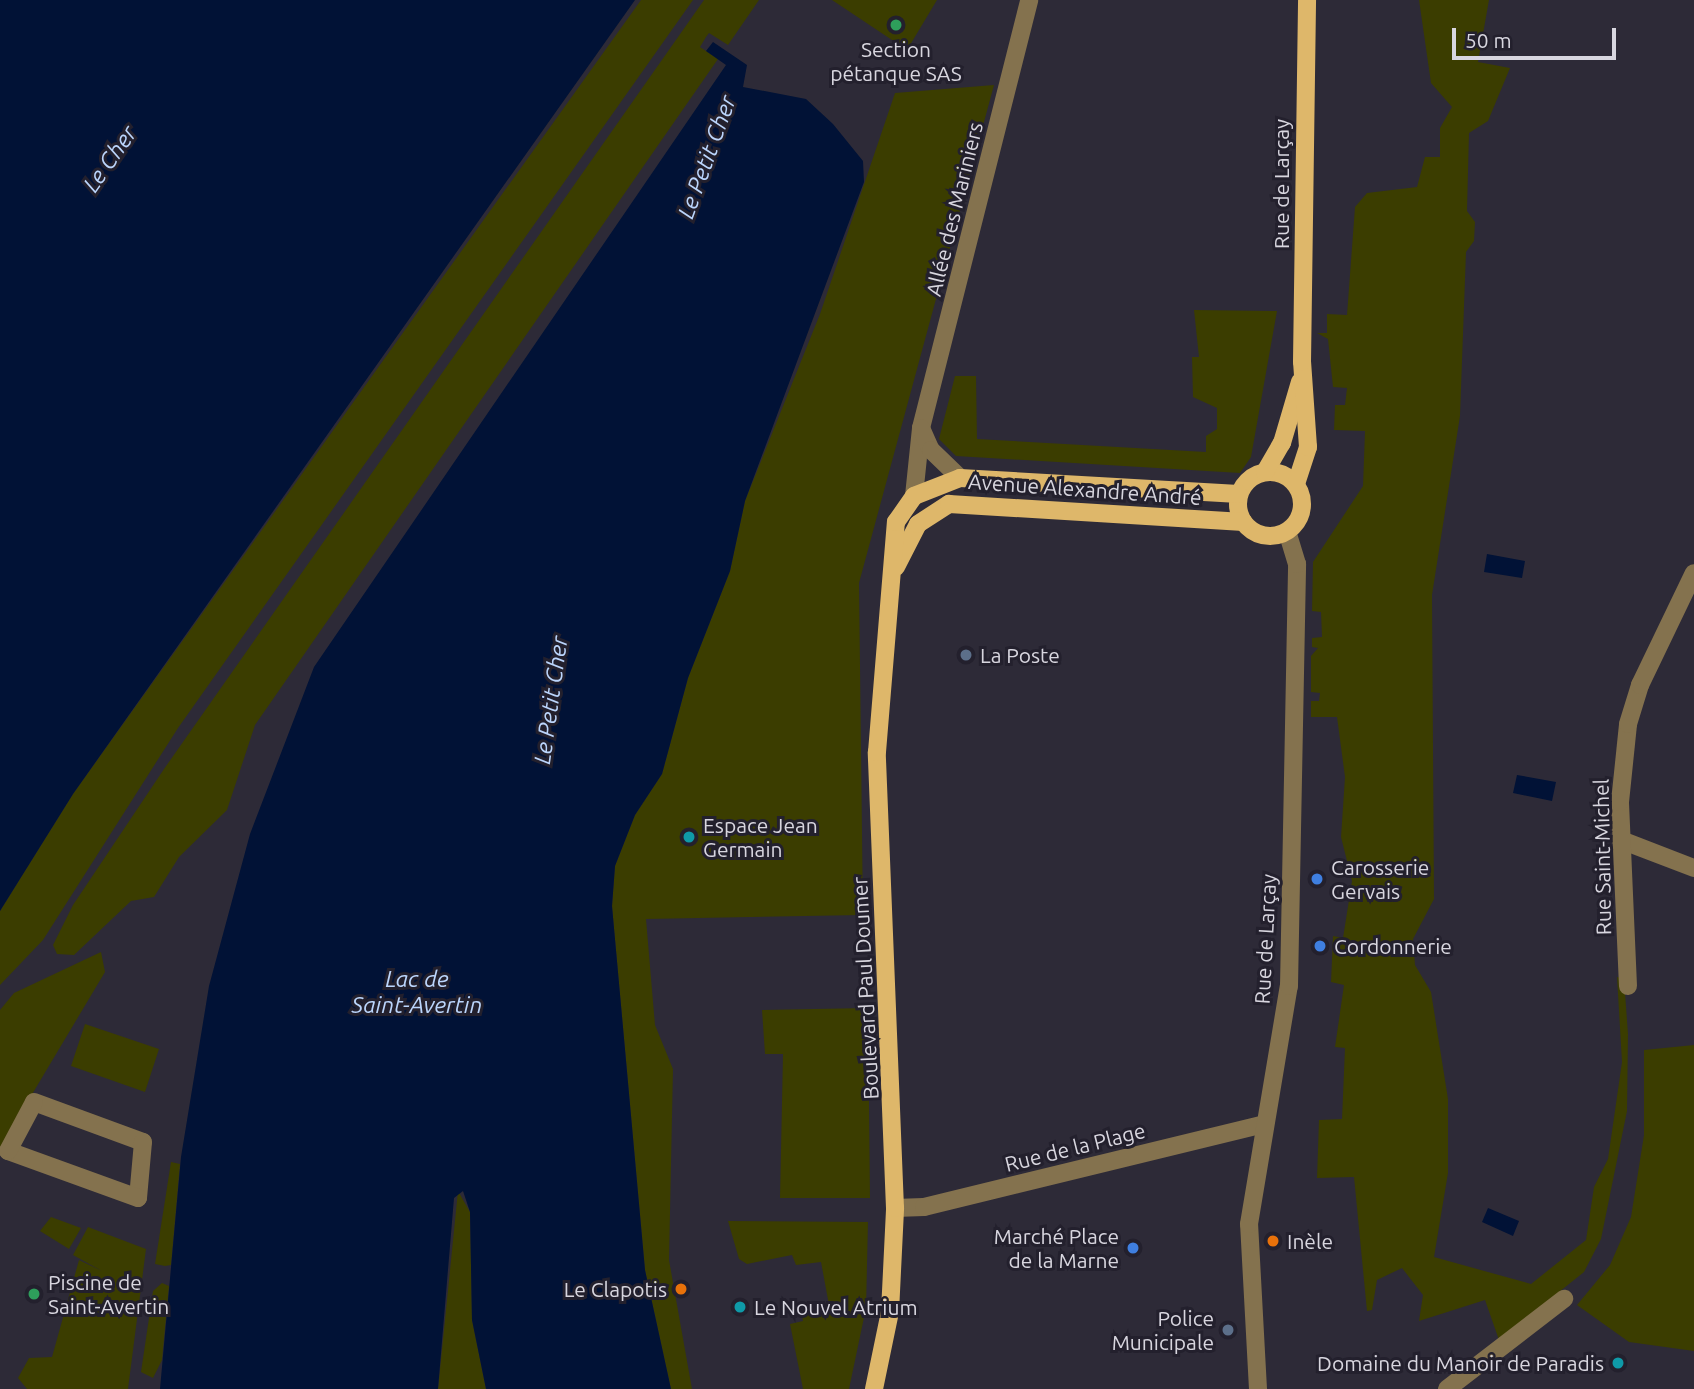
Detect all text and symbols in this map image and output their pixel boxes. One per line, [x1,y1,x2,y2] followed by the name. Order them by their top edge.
[1456,14,1620,58] scale bar
[888,17,904,33] marker: Section pétanque SAS
[1465,28,1512,52] text: 50 m
[830,36,962,86] place label: Section pétanque SAS
[672,92,742,222] water label: Le Petit Cher
[920,119,988,299] street label: Allée des Mariniers
[1268,119,1294,249] street label: Rue de Larçay
[77,120,143,198] water label: Le Cher
[968,468,1202,510] street label: Avenue Alexandre André
[528,634,574,766] water label: Le Petit Cher
[980,642,1060,668] place label: La Poste
[958,647,974,663] marker: La Poste
[1588,779,1616,935] street label: Rue Saint-Michel
[703,812,818,862] place label: Espace Jean Germain
[681,829,697,845] marker: Espace Jean Germain
[1331,854,1429,904] place label: Carosserie Gervais
[1309,871,1325,887] marker: Carosserie Gervais
[1249,873,1281,1005] street label: Rue de Larçay
[847,876,883,1100] street label: Boulevard Paul Doumer
[1334,933,1452,959] place label: Cordonnerie
[1312,938,1328,954] marker: Cordonnerie
[352,965,482,1019] water label: Lac de Saint-Avertin
[1002,1117,1148,1177] street label: Rue de la Plage
[994,1223,1119,1273] place label: Marché Place de la Marne
[1287,1228,1333,1254] place label: Inèle
[1265,1233,1281,1249] marker: Inèle
[1125,1240,1141,1256] marker: Marché Place de la Marne
[48,1269,169,1319] place label: Piscine de Saint-Avertin
[564,1276,667,1302] place label: Le Clapotis
[673,1281,689,1297] marker: Le Clapotis
[26,1286,42,1302] marker: Piscine de Saint-Avertin
[754,1294,918,1320] place label: Le Nouvel Atrium
[732,1299,748,1315] marker: Le Nouvel Atrium
[1112,1305,1214,1355] place label: Police Municipale
[1220,1322,1236,1338] marker: Police Municipale
[1317,1350,1604,1376] place label: Domaine du Manoir de Paradis
[1610,1355,1626,1371] marker: Domaine du Manoir de Paradis

